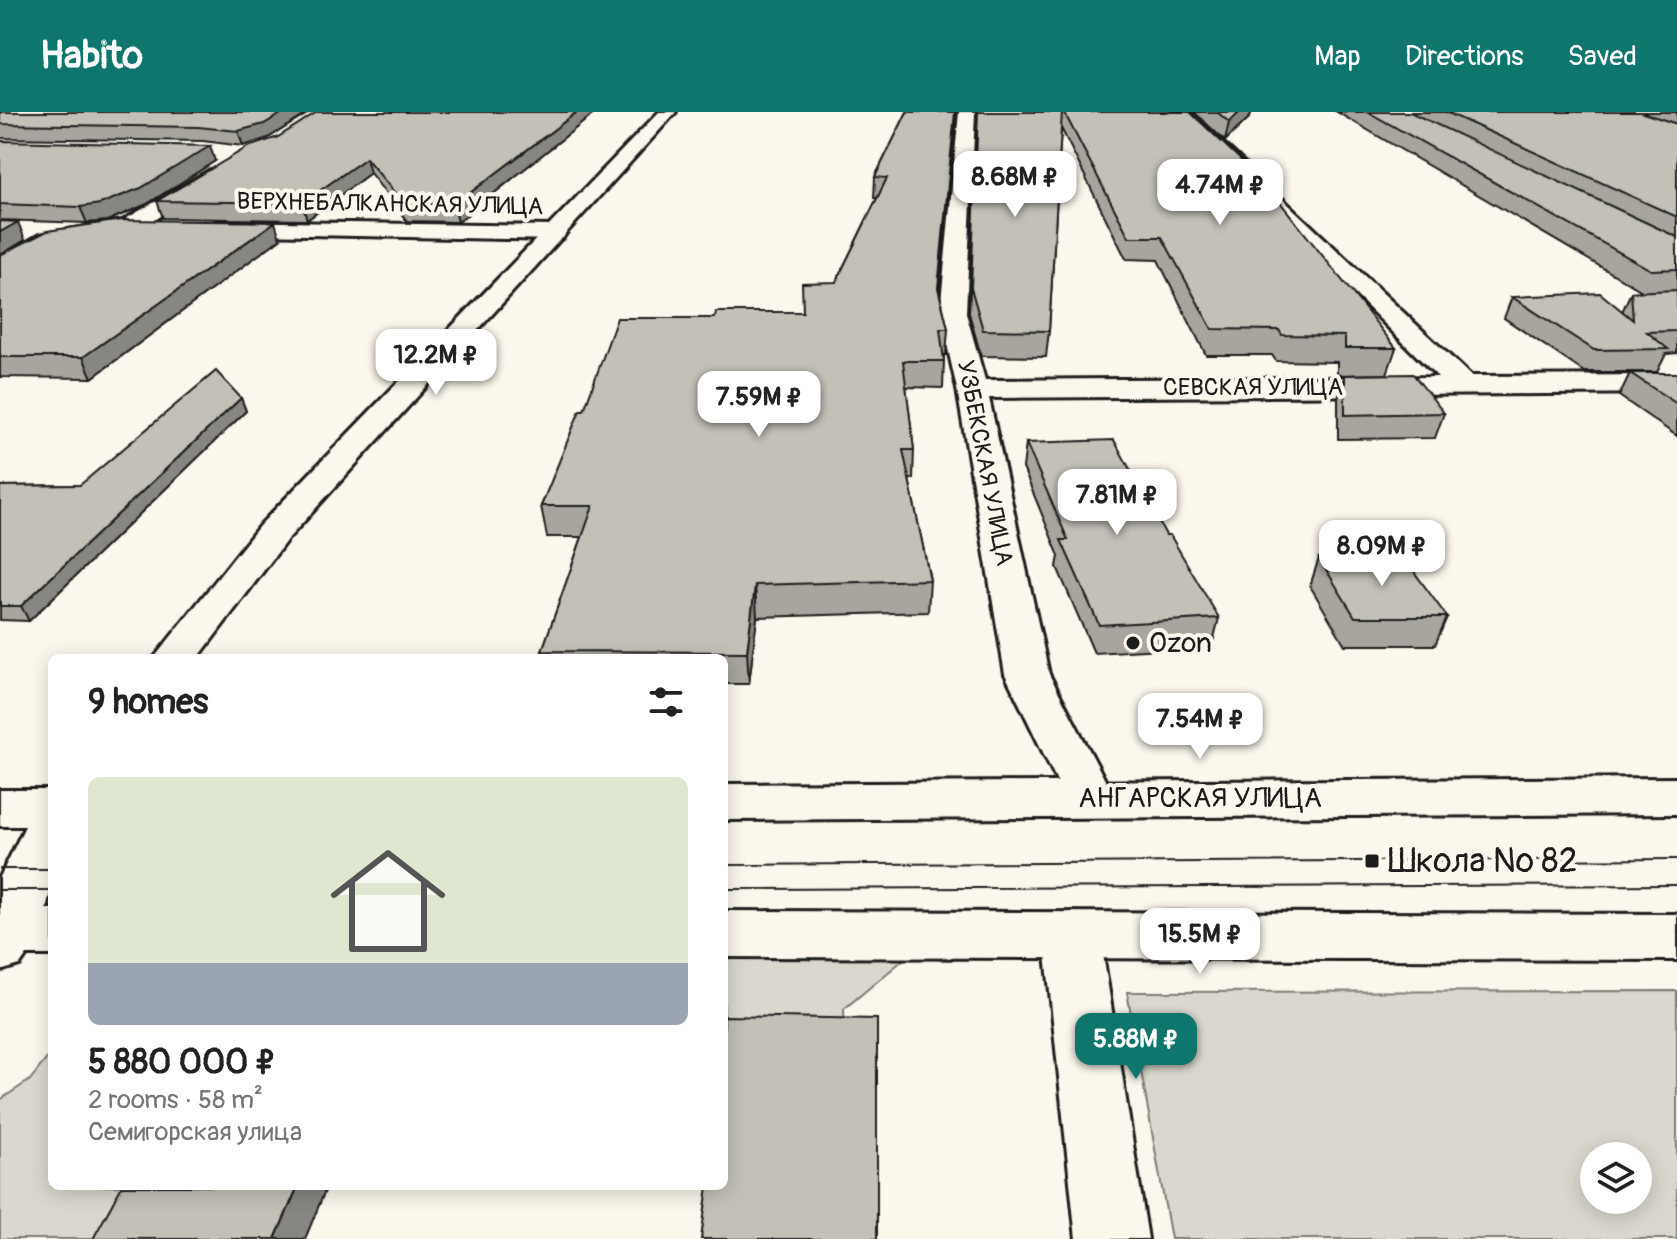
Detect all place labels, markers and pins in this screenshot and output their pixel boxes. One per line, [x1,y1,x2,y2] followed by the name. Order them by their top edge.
[941,151,1089,219] pin: 8.68M ₽
[1146,159,1294,227] pin: 4.74M ₽
[362,329,510,397] pin: 12.2M ₽
[685,371,833,439] pin: 7.59M ₽
[1043,469,1191,537] pin: 7.81M ₽
[1308,520,1456,588] pin: 8.09M ₽
[1149,626,1212,661] place label: Ozon
[1124,634,1142,652] marker: Ozon
[1126,693,1274,761] pin: 7.54M ₽
[1388,840,1577,883] place label: Школа № 82
[1363,852,1381,870] marker: Школа № 82
[1126,908,1274,976] pin: 15.5M ₽
[1062,1013,1210,1081] pin: 5.88M ₽

